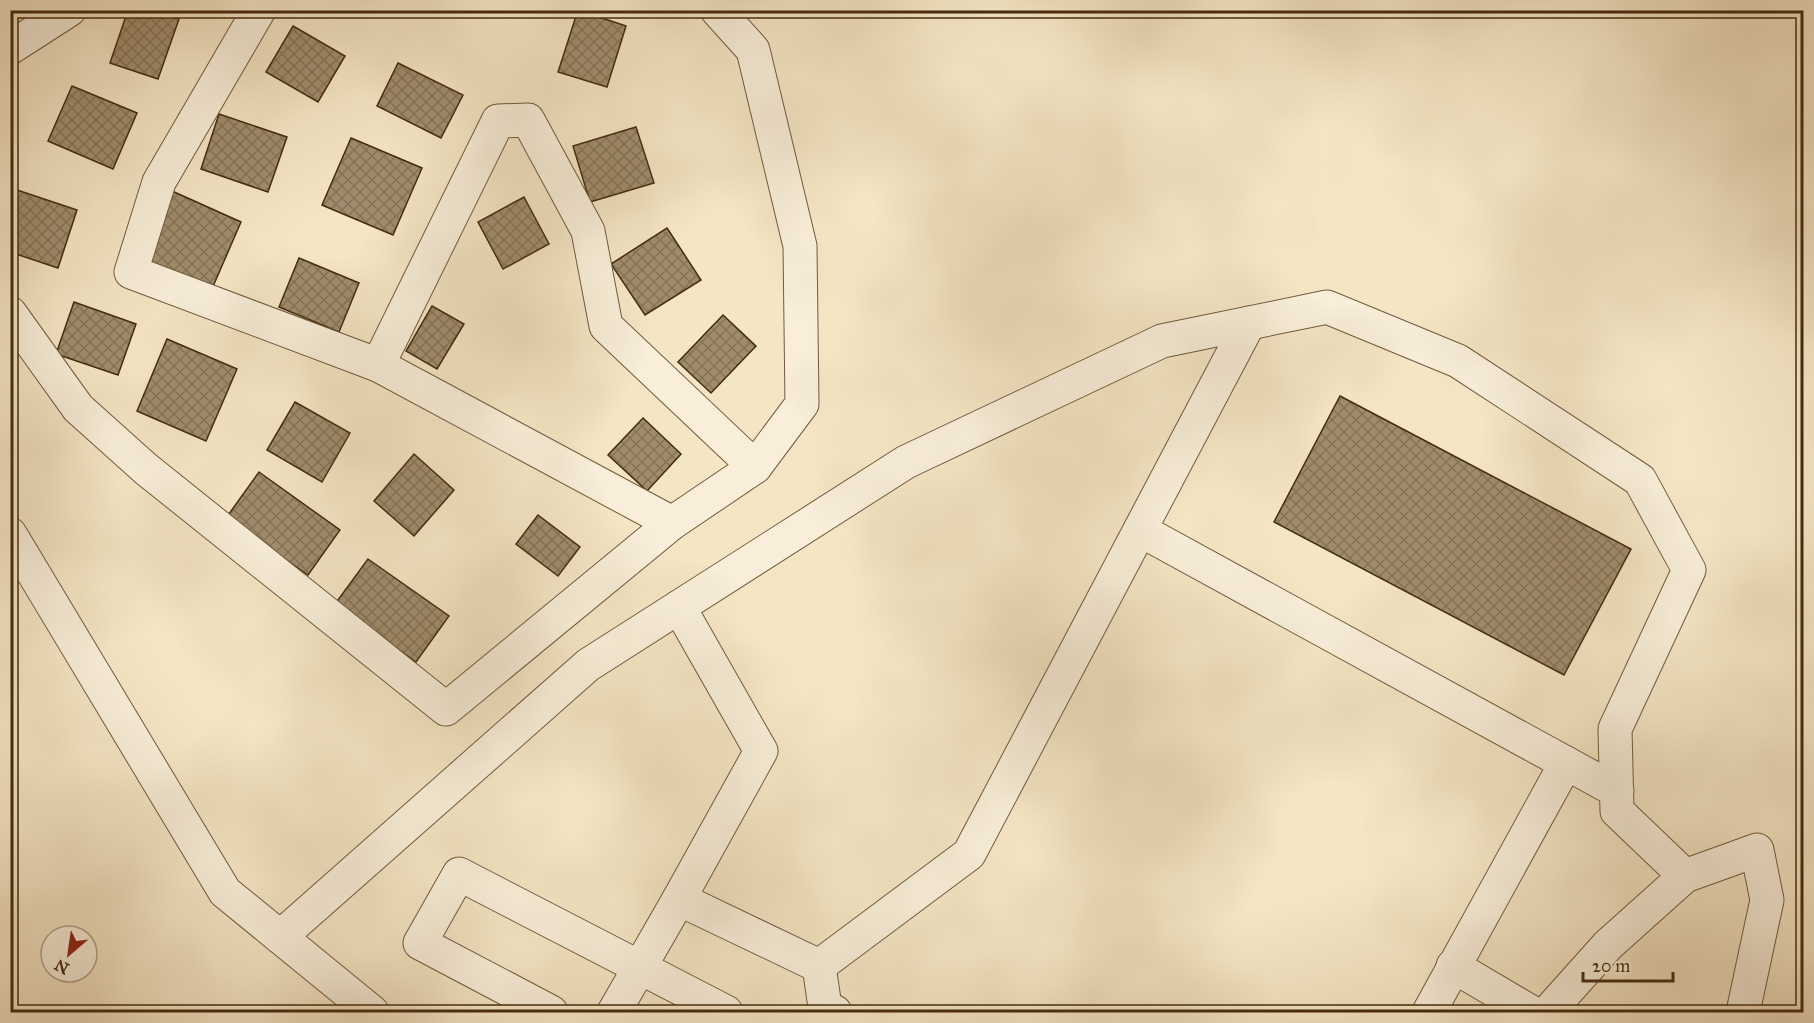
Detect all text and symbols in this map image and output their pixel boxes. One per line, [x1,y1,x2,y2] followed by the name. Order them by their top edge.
[39,924,99,984] north arrow
[1583,945,1673,983] scale bar
[51,955,73,978] text: N
[1592,955,1630,977] text: 20 m

